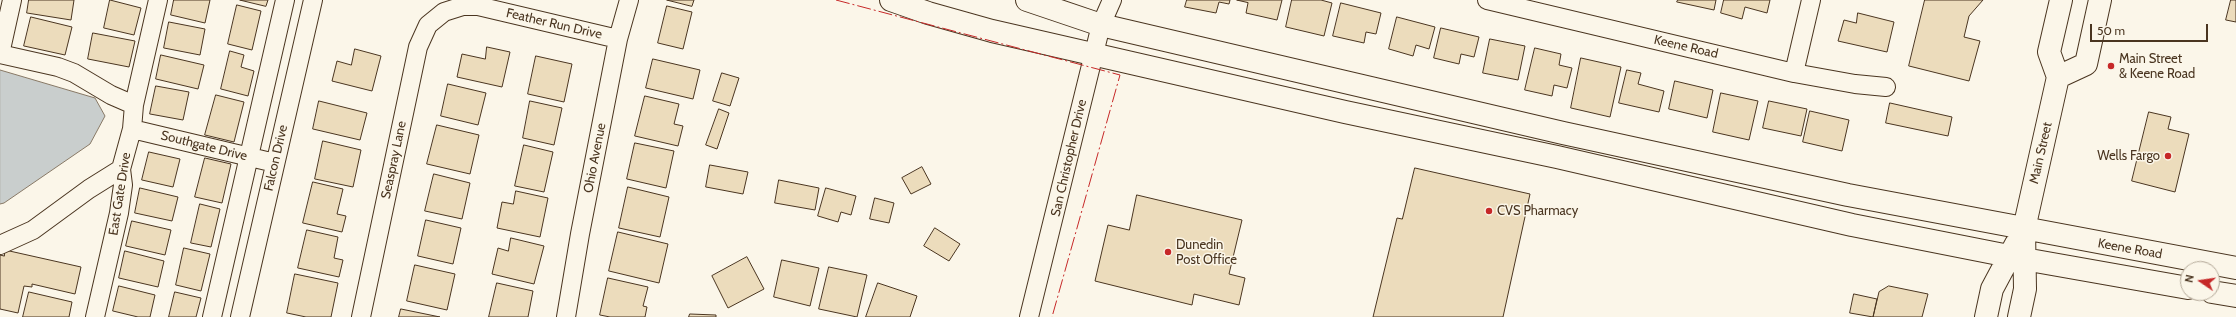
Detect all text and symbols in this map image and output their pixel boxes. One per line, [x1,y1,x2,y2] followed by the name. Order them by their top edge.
[505,5,603,43] street label: Feather Run Drive
[2092,16,2210,42] scale bar
[2097,23,2125,38] text: 50 m
[1652,32,1720,62] street label: Keene Road
[2119,51,2195,82] place label: Main Street & Keene Road
[2106,61,2116,71] marker: Main Street & Keene Road
[1048,98,1090,218] street label: San Christopher Drive
[378,120,410,200] street label: Seaspray Lane
[2026,121,2056,185] street label: Main Street
[581,122,609,194] street label: Ohio Avenue
[261,123,291,193] street label: Falcon Drive
[159,128,249,164] street label: Southgate Drive
[2097,148,2160,164] place label: Wells Fargo
[106,151,134,237] street label: East Gate Drive
[2163,151,2173,161] marker: Wells Fargo
[1497,203,1578,219] place label: CVS Pharmacy
[1484,206,1494,216] marker: CVS Pharmacy
[2097,236,2163,262] street label: Keene Road
[1176,237,1237,268] place label: Dunedin Post Office
[1163,247,1173,257] marker: Dunedin Post Office
[2180,261,2220,301] north arrow
[2182,273,2197,284] text: N

